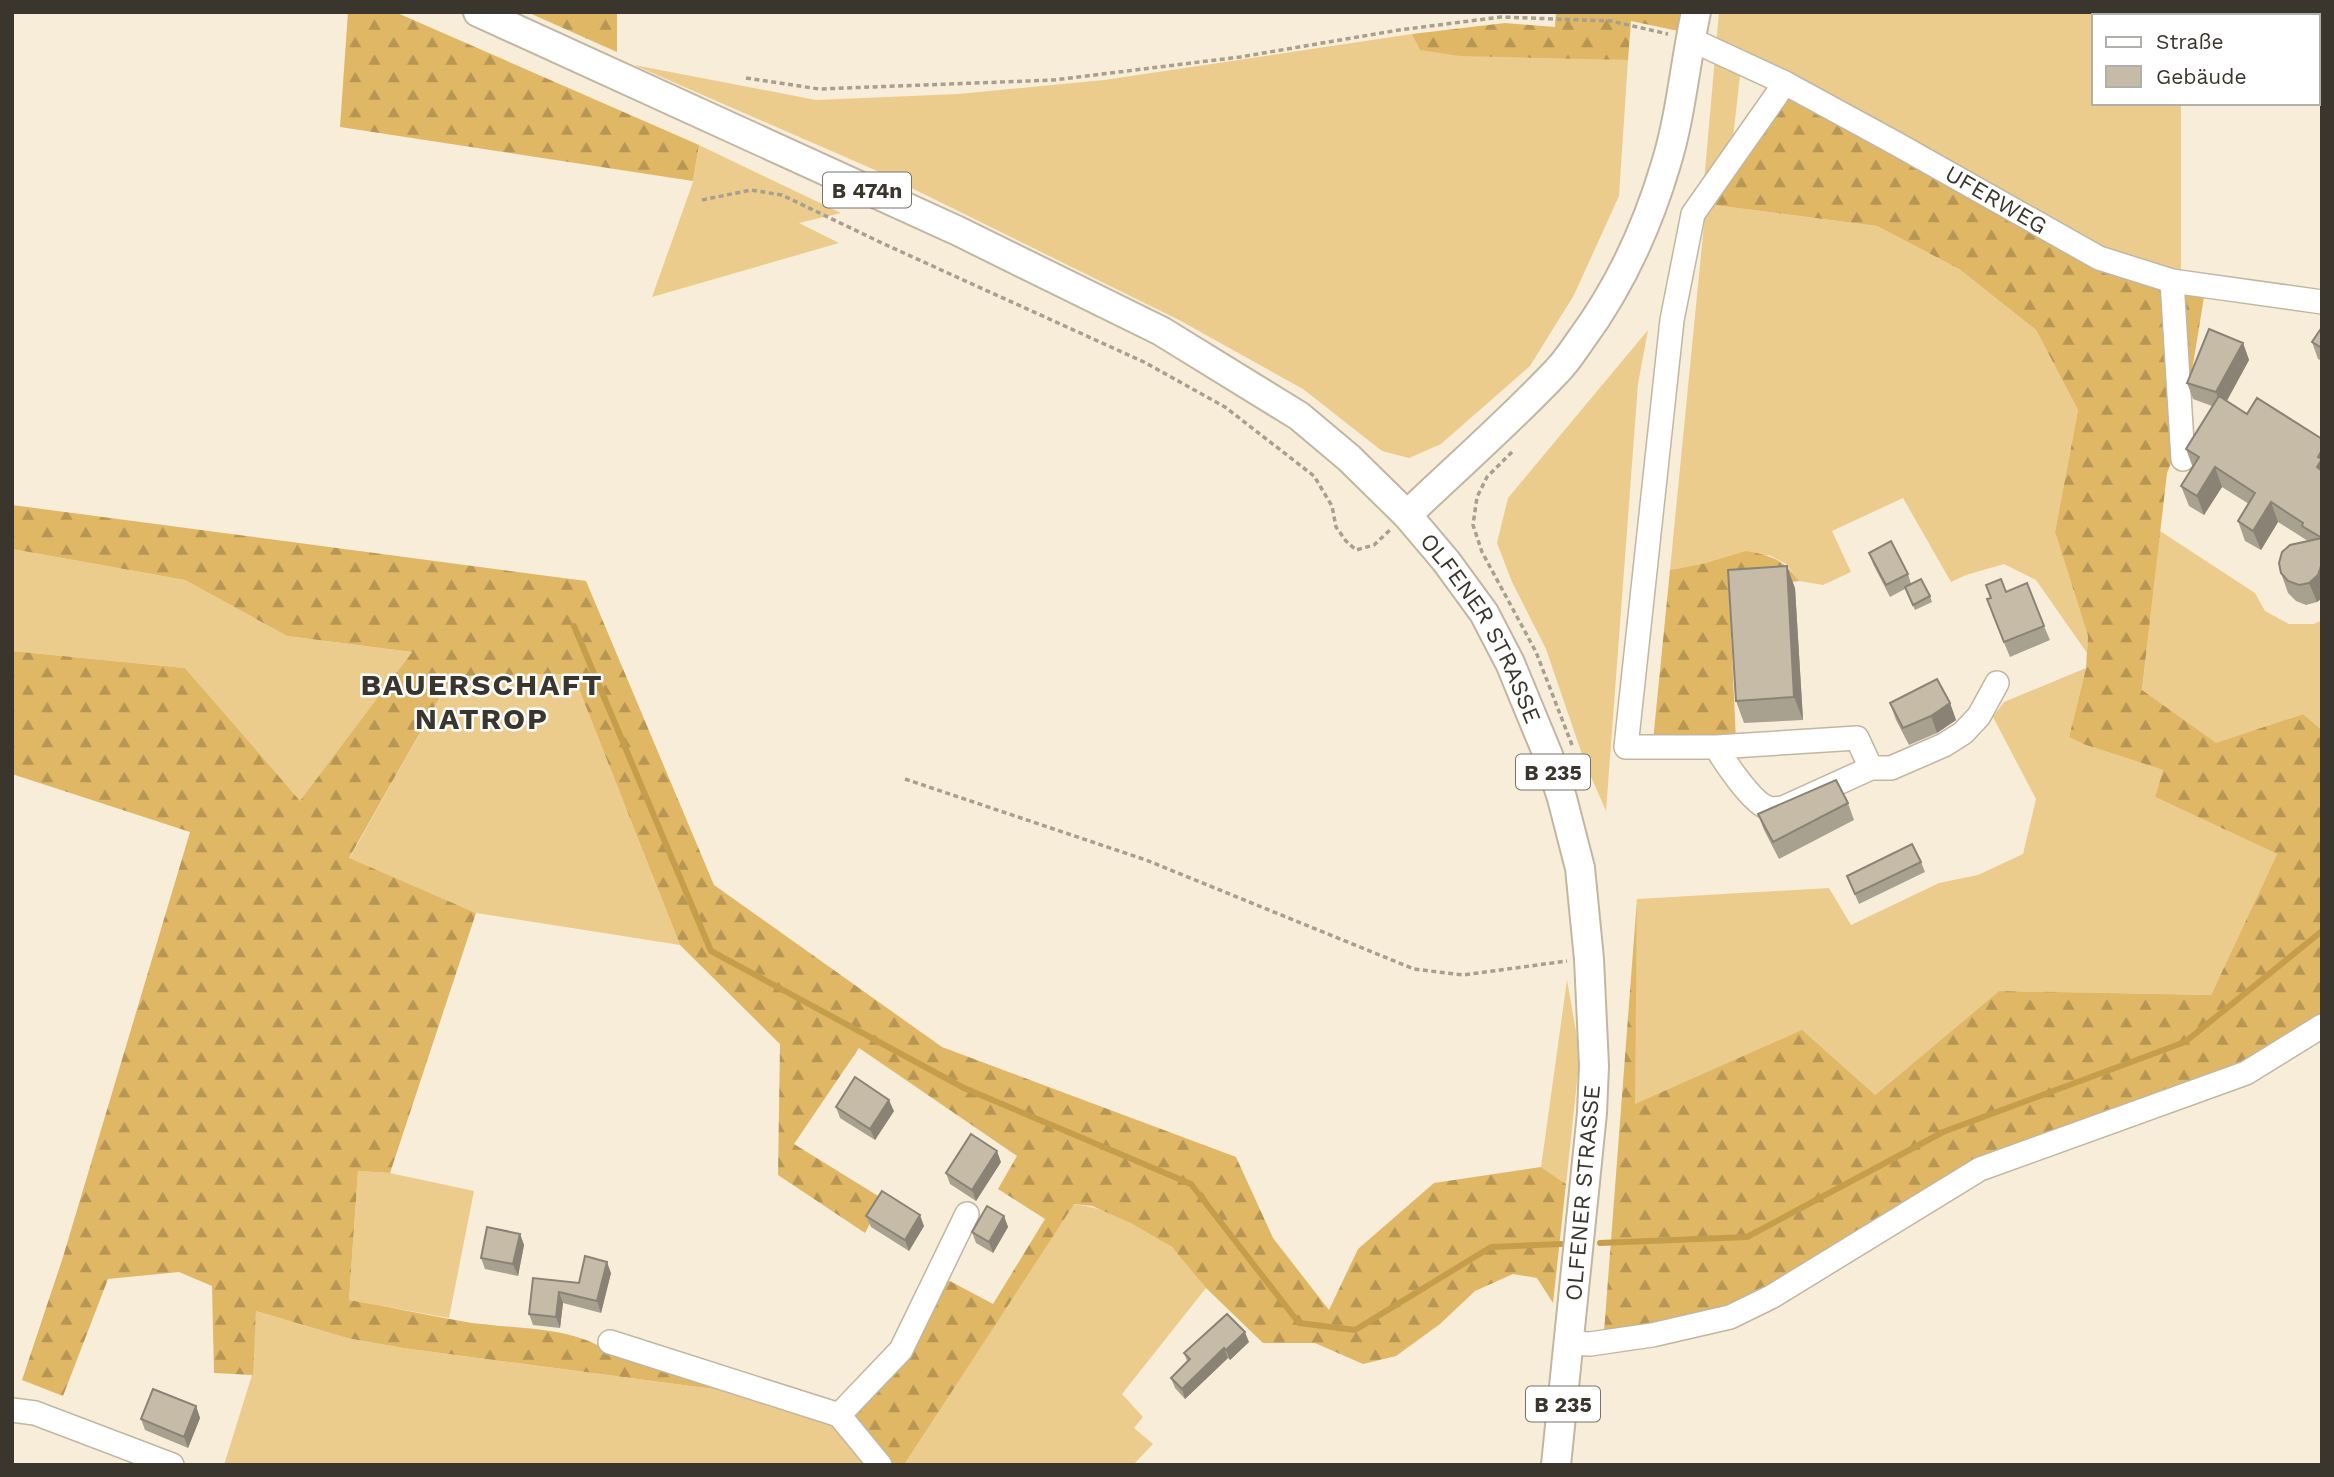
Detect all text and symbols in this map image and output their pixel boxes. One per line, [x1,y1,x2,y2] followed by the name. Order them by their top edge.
[2092,14,2320,105] legend
[2156,29,2224,54] text: Straße
[2156,64,2247,89] text: Gebäude
[1940,160,2052,240] street label: UFERWEG
[823,172,911,208] road number: B 474n
[1415,528,1547,727] street label: OLFENER STRASSE
[360,667,604,736] district label: BAUERSCHAFT NATROP
[1516,754,1590,790] road number: B 235
[1560,1084,1606,1302] street label: OLFENER STRASSE
[1526,1386,1600,1422] road number: B 235

